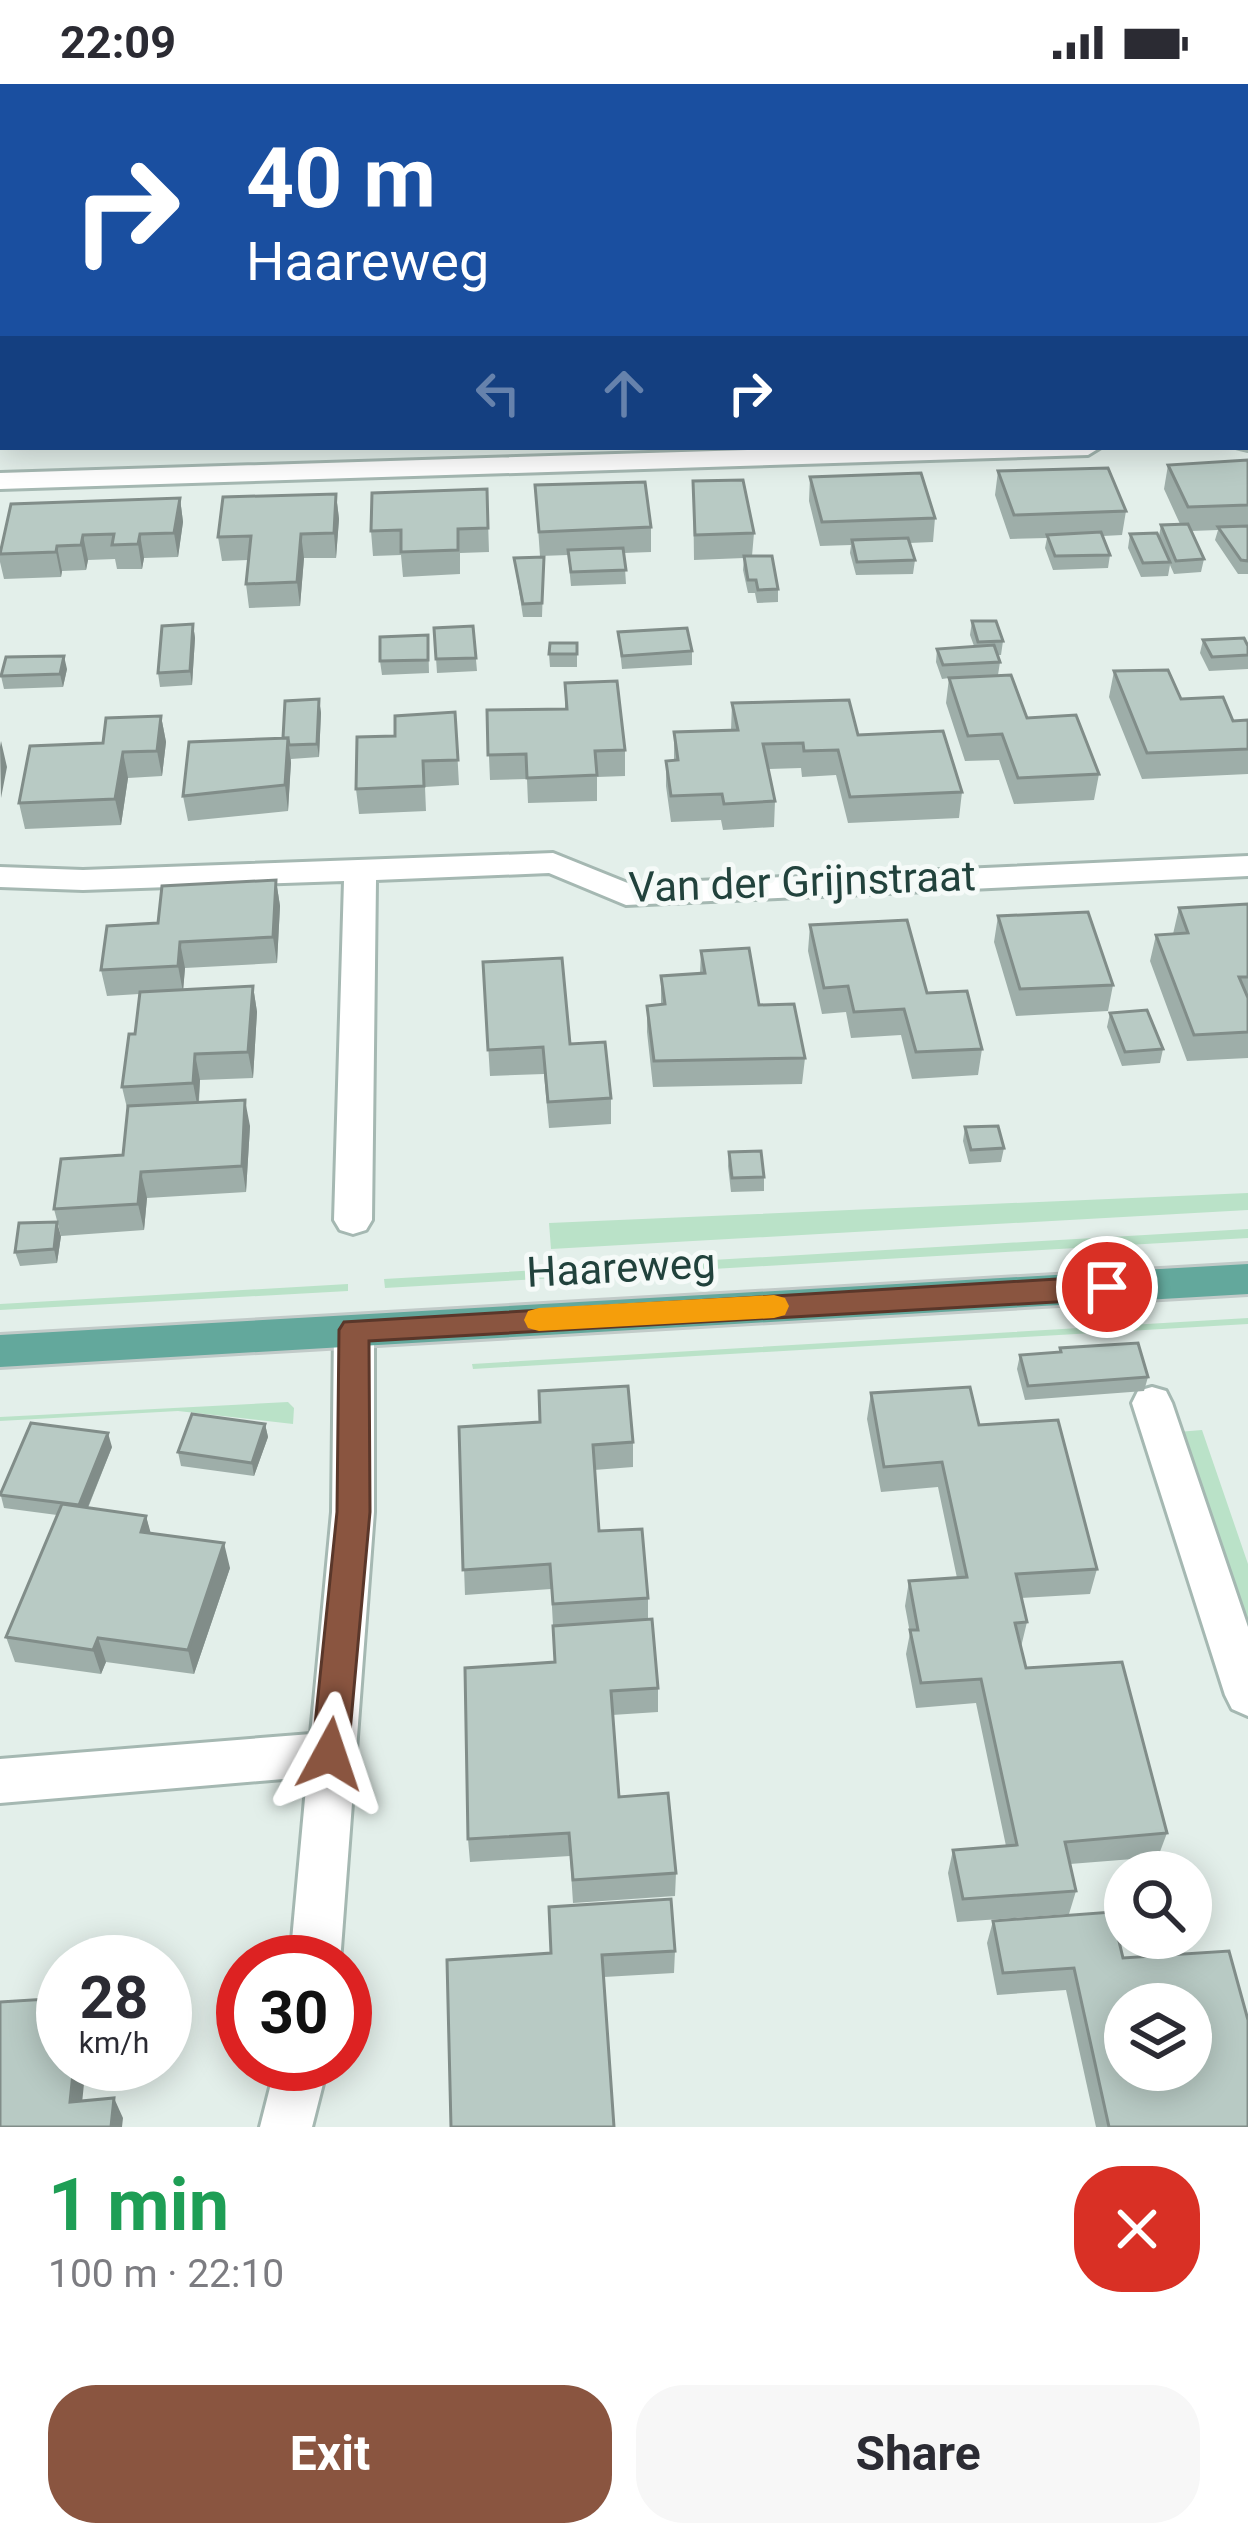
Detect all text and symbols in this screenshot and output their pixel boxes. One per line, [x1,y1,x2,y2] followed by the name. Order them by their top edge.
[60,16,176,69] text: 22:09
[246,129,436,228] text: 40 m
[48,132,204,288] icon: right
[246,230,489,293] text: Haareweg
[465,360,531,426] icon: left
[591,360,657,426] icon: ahead
[717,360,783,426] icon: right
[628,851,976,912] street label: Van der Grijnstraat
[1056,1236,1158,1338] pin
[525,1238,717,1297] street label: Haareweg
[1074,1254,1140,1320] icon: arrive
[267,1691,393,1817] position arrow
[1104,1851,1212,2091] map controls
[1104,1851,1212,1959] button: search
[216,1935,372,2091] speed limit sign: 30
[80,1962,148,2033] text: 28
[1104,1983,1212,2091] button: layers
[79,2025,149,2060] text: km/h
[48,2163,229,2248] text: 1 min
[1074,2166,1200,2292] button: close
[48,2251,284,2297] text: 100 m · 22:10
[48,2385,612,2523] button: Exit
[636,2385,1200,2523] button: Share

